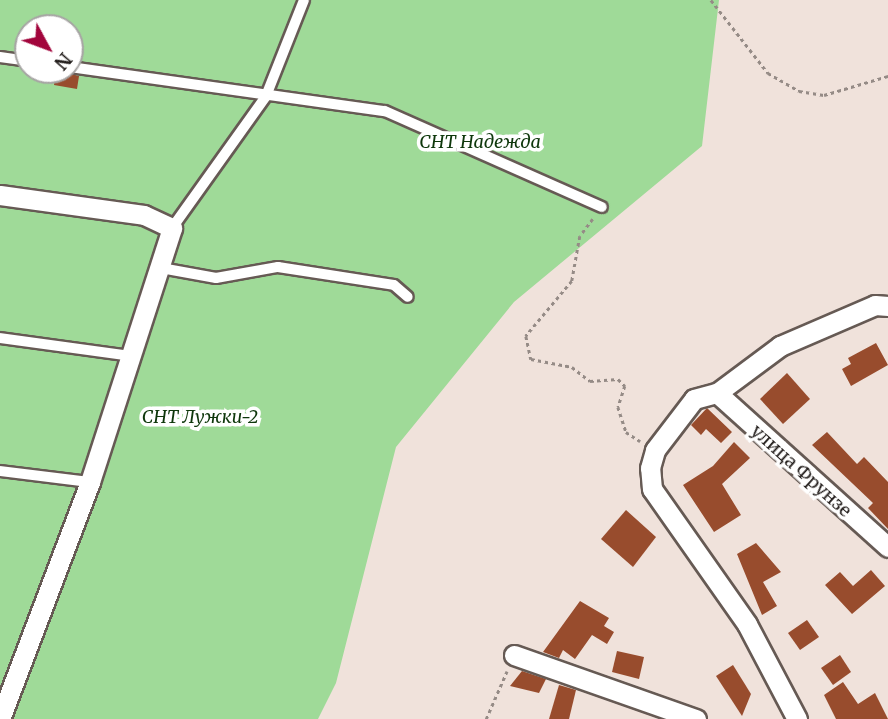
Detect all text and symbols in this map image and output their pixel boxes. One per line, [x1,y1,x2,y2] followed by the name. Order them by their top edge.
[14,14,84,84] north arrow
[49,48,77,75] text: N
[419,131,541,153] park label: СНТ Надежда
[142,406,258,428] park label: СНТ Лужки-2
[746,420,856,522] street label: улица Фрунзе

